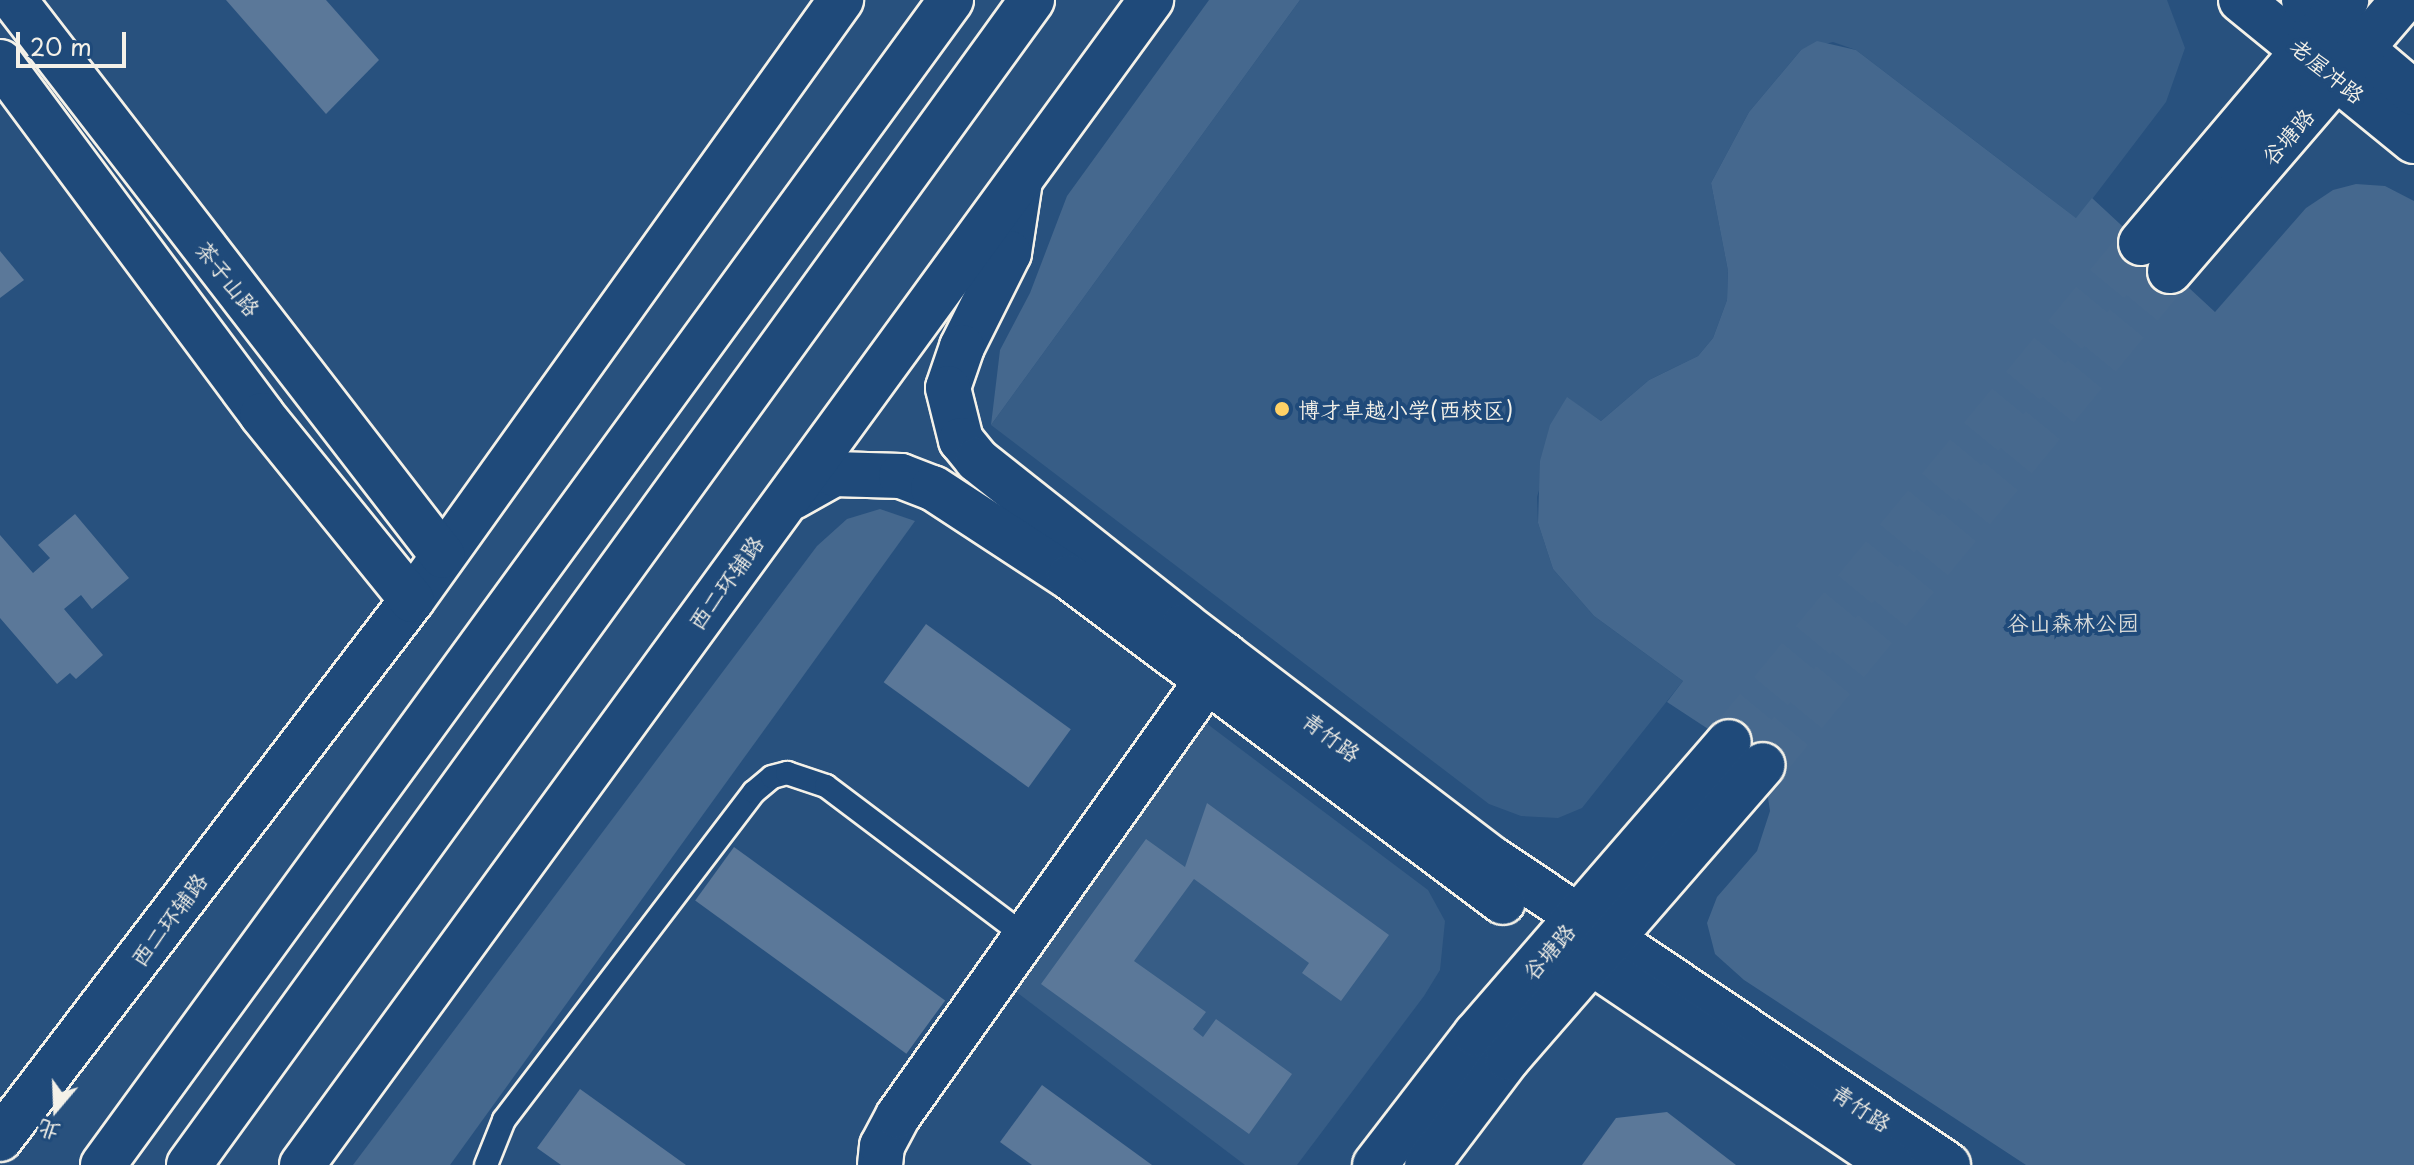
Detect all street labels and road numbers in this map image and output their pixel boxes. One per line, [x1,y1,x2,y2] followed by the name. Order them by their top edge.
[2285,32,2371,108] street label: 老屋冲路
[2255,102,2319,170] street label: 谷塘路
[192,235,266,321] street label: 茶子山路
[682,530,768,634] street label: 西二环辅路
[1298,706,1366,766] street label: 青竹路
[124,867,212,971] street label: 西二环辅路
[1516,917,1580,985] street label: 谷塘路
[1827,1078,1897,1136] street label: 青竹路

